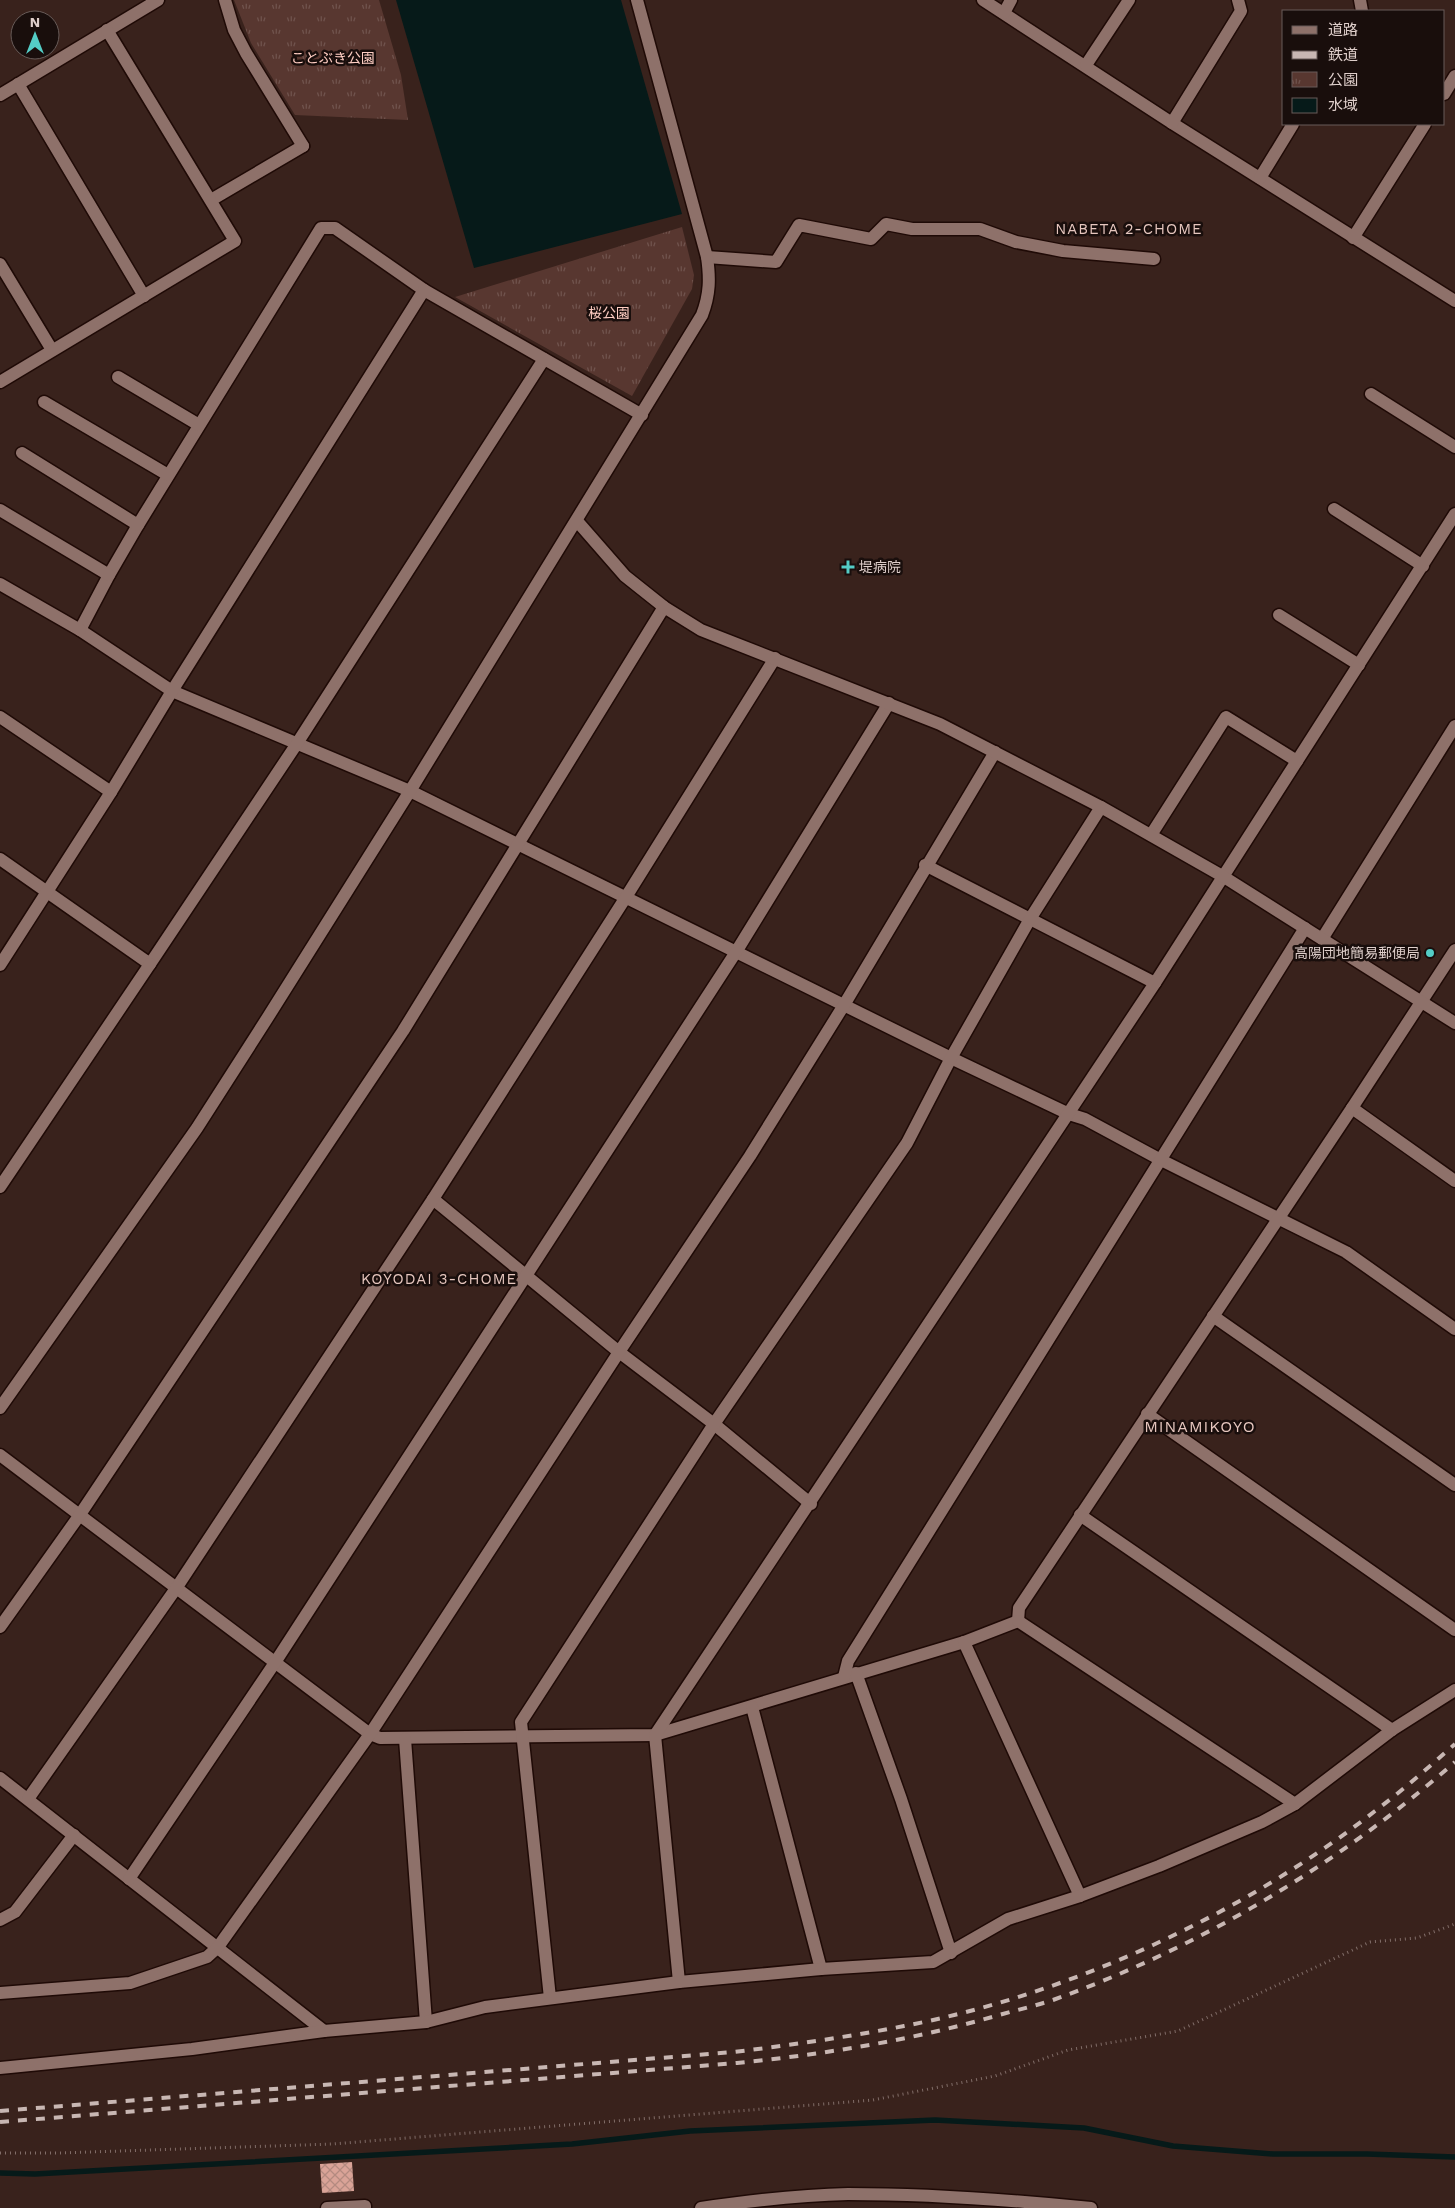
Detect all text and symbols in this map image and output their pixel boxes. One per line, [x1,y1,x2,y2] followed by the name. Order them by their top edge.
[10,10,60,60] north arrow
[1282,10,1445,125] legend
[30,14,40,30] text: N
[1328,21,1358,39] text: 道路
[1328,46,1358,64] text: 鉄道
[291,50,375,66] park label: ことぶき公園
[1328,71,1358,89] text: 公園
[1328,96,1358,114] text: 水域
[1055,220,1203,238] district label: NABETA 2-CHOME
[588,305,630,321] park label: 桜公園
[859,559,901,575] place label: 堤病院
[841,560,855,574] marker: 堤病院
[1294,945,1420,961] place label: 高陽団地簡易郵便局
[1424,947,1436,959] marker: 高陽団地簡易郵便局
[361,1270,517,1288] district label: KOYODAI 3-CHOME
[1144,1417,1256,1436] district label: MINAMIKOYO

